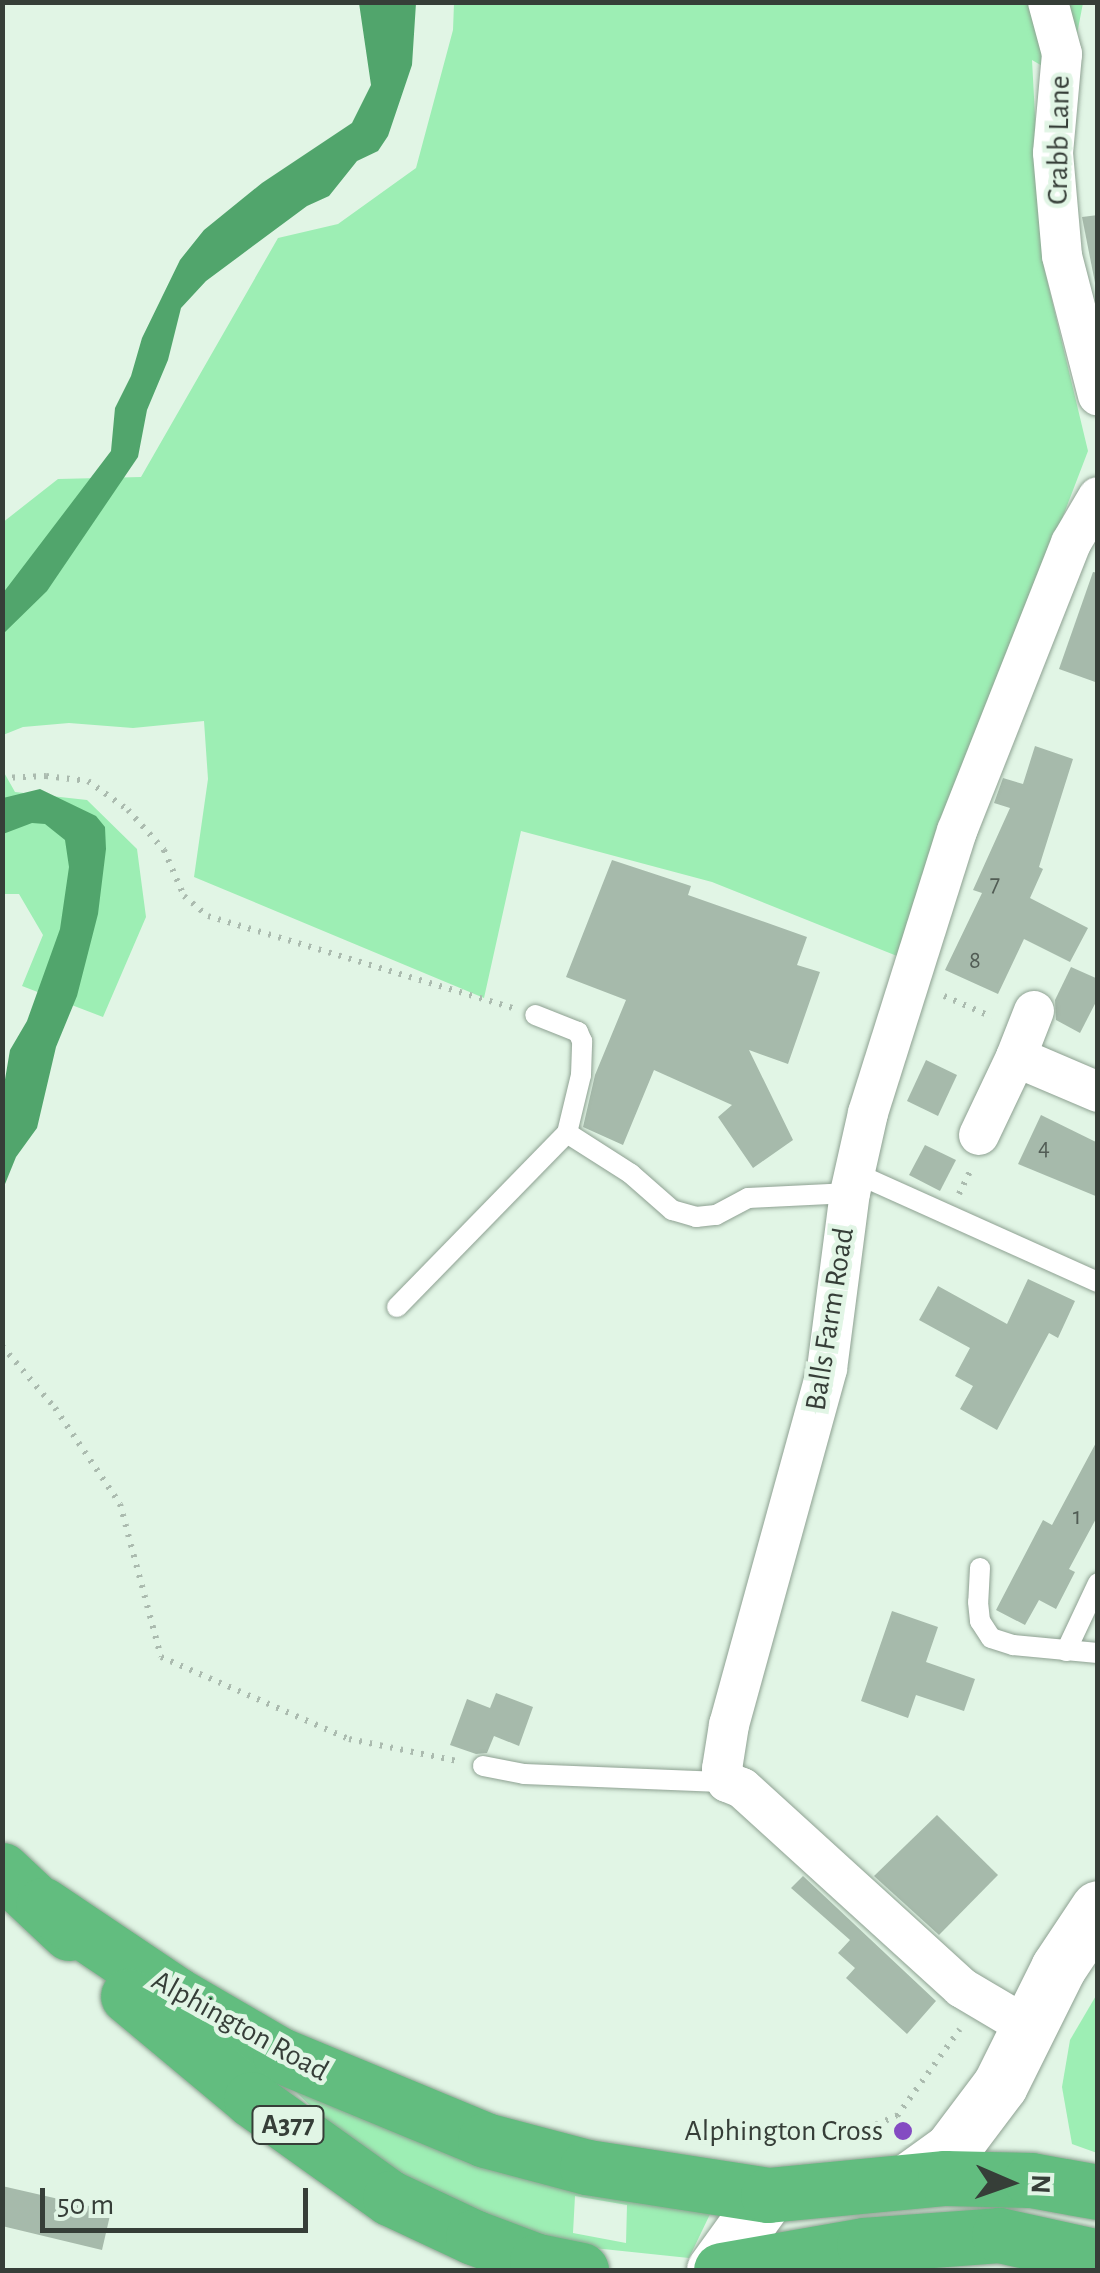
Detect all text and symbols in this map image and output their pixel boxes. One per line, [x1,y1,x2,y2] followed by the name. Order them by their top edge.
[1040,75,1078,205] street label: Crabb Lane
[990,869,1000,899] house number: 7
[969,946,981,976] house number: 8
[1038,1133,1050,1163] house number: 4
[798,1225,862,1413] street label: Balls Farm Road
[1073,1502,1081,1532] house number: 1
[145,1963,335,2089] street label: Alphington Road
[250,2102,326,2148] road number: A377
[684,2113,883,2149] place label: Alphington Cross
[892,2120,914,2142] marker: Alphington Cross
[960,2133,1060,2233] north arrow
[45,2168,312,2230] scale bar
[1026,2174,1054,2194] text: N
[57,2190,114,2220] text: 50 m

